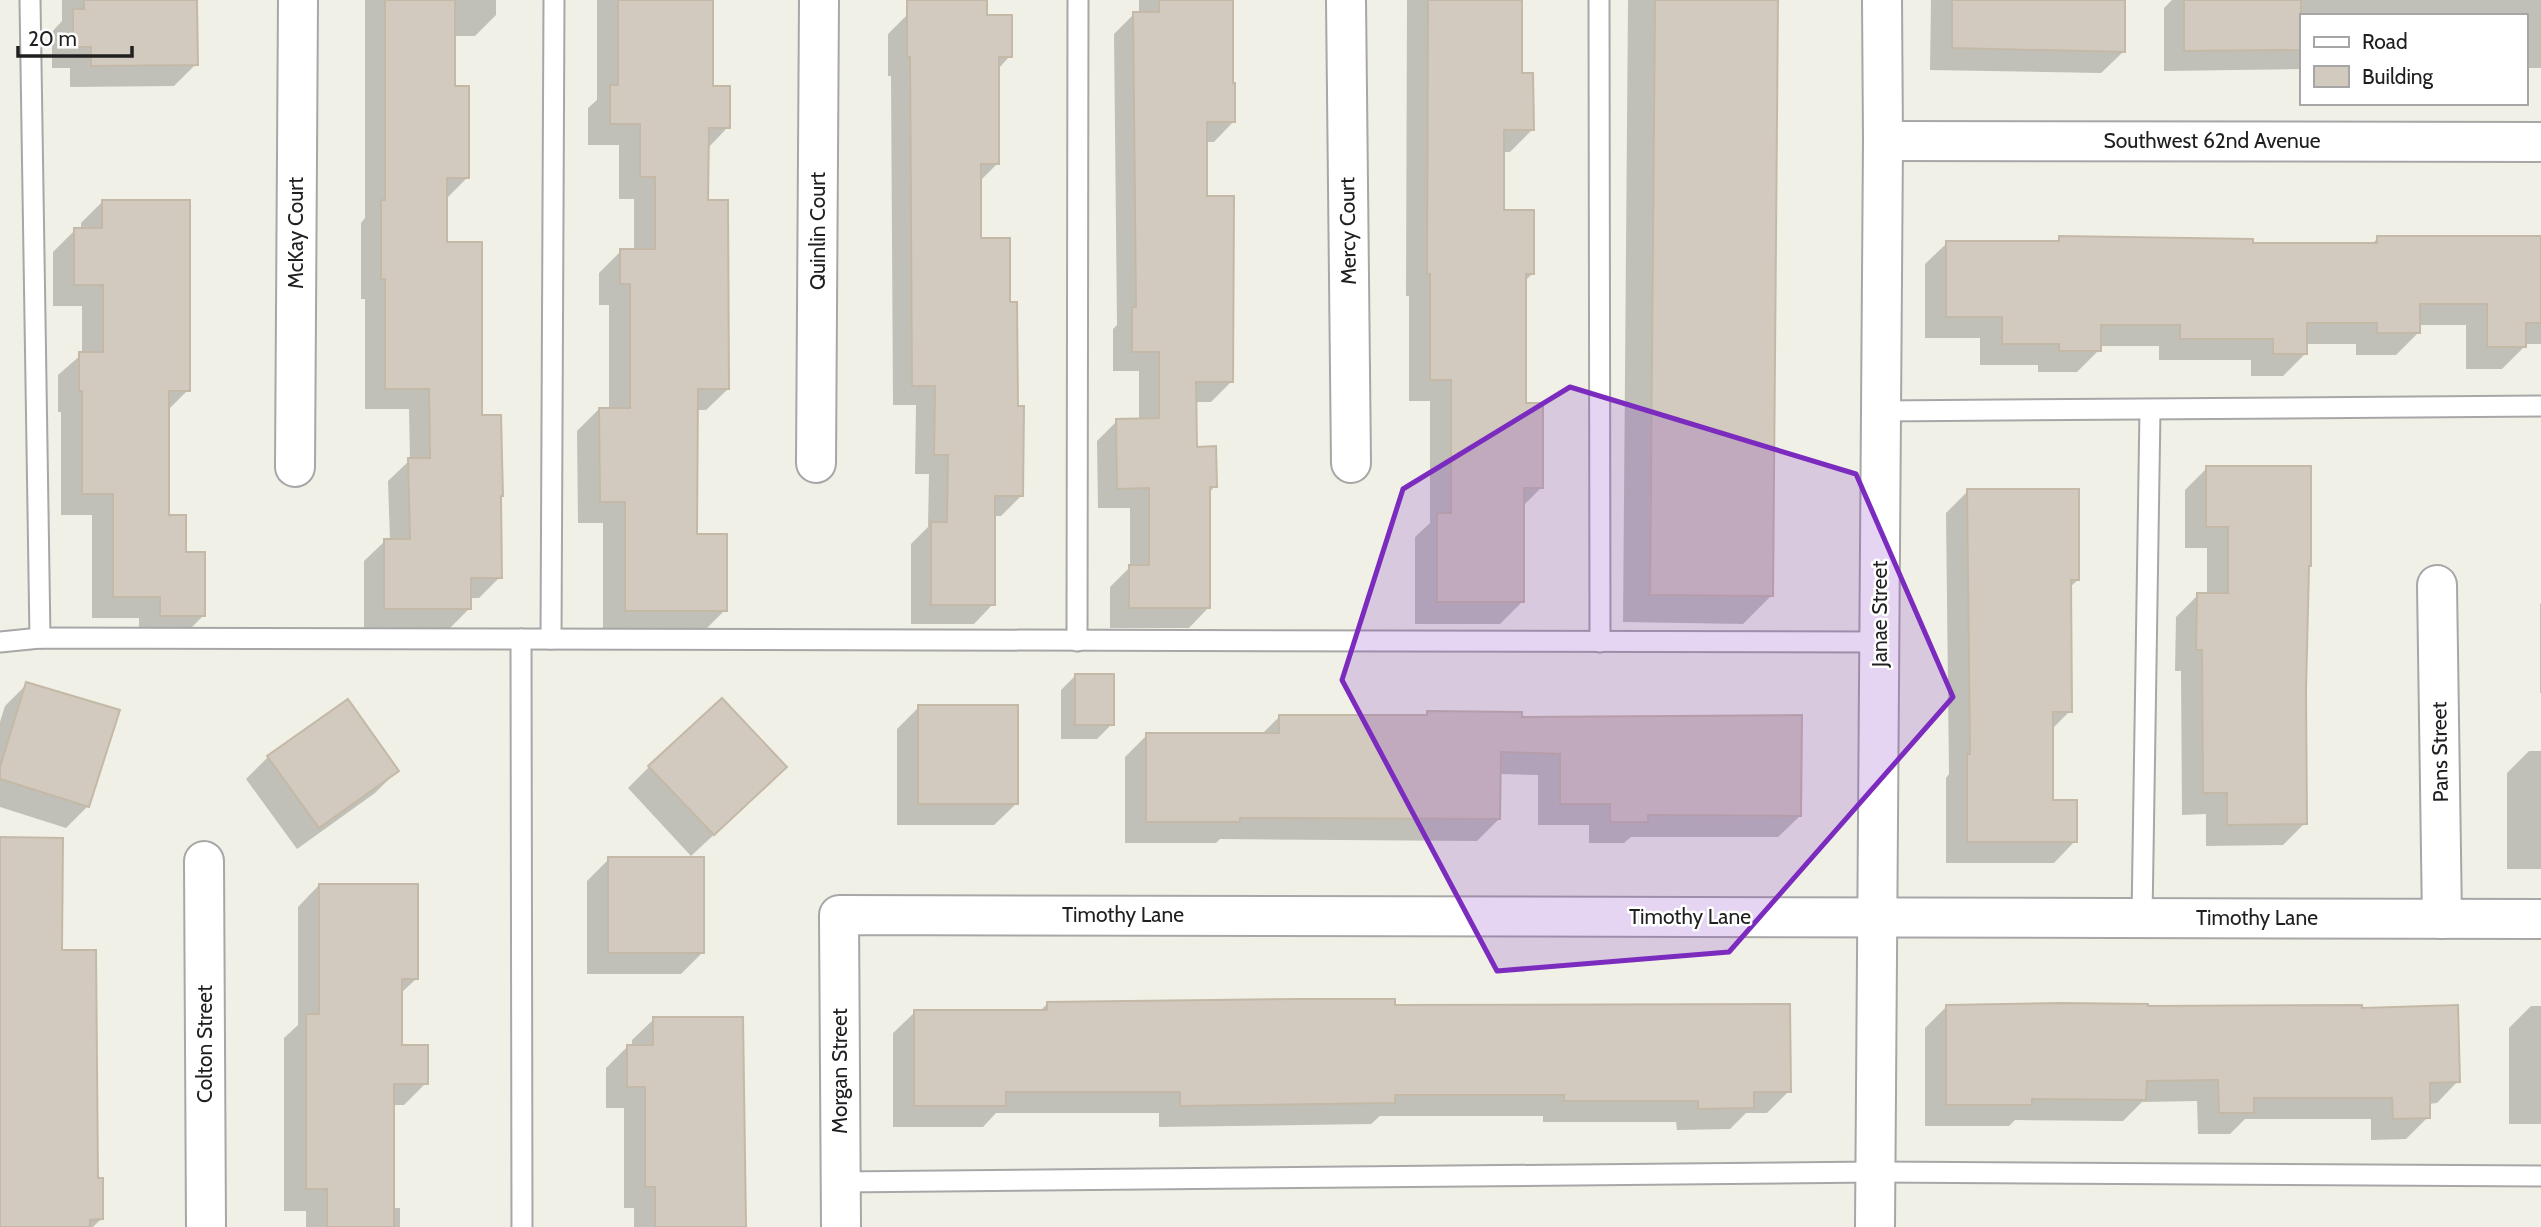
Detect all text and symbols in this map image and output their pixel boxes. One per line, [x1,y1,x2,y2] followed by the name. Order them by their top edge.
[18,14,131,58] scale bar
[2300,14,2527,105] legend
[28,26,77,51] text: 20 m
[2362,29,2408,54] text: Road
[2362,64,2434,89] text: Building
[2103,128,2321,153] street label: Southwest 62nd Avenue
[805,172,830,290] street label: Quinlin Court
[283,177,308,289] street label: McKay Court
[1334,177,1361,285] street label: Mercy Court
[1867,561,1892,668] street label: Janae Street
[2426,701,2453,803] street label: Pans Street
[1062,902,1184,927] street label: Timothy Lane
[1629,904,1751,929] street label: Timothy Lane
[2196,905,2318,930] street label: Timothy Lane
[192,985,217,1103] street label: Colton Street
[827,1008,852,1134] street label: Morgan Street

